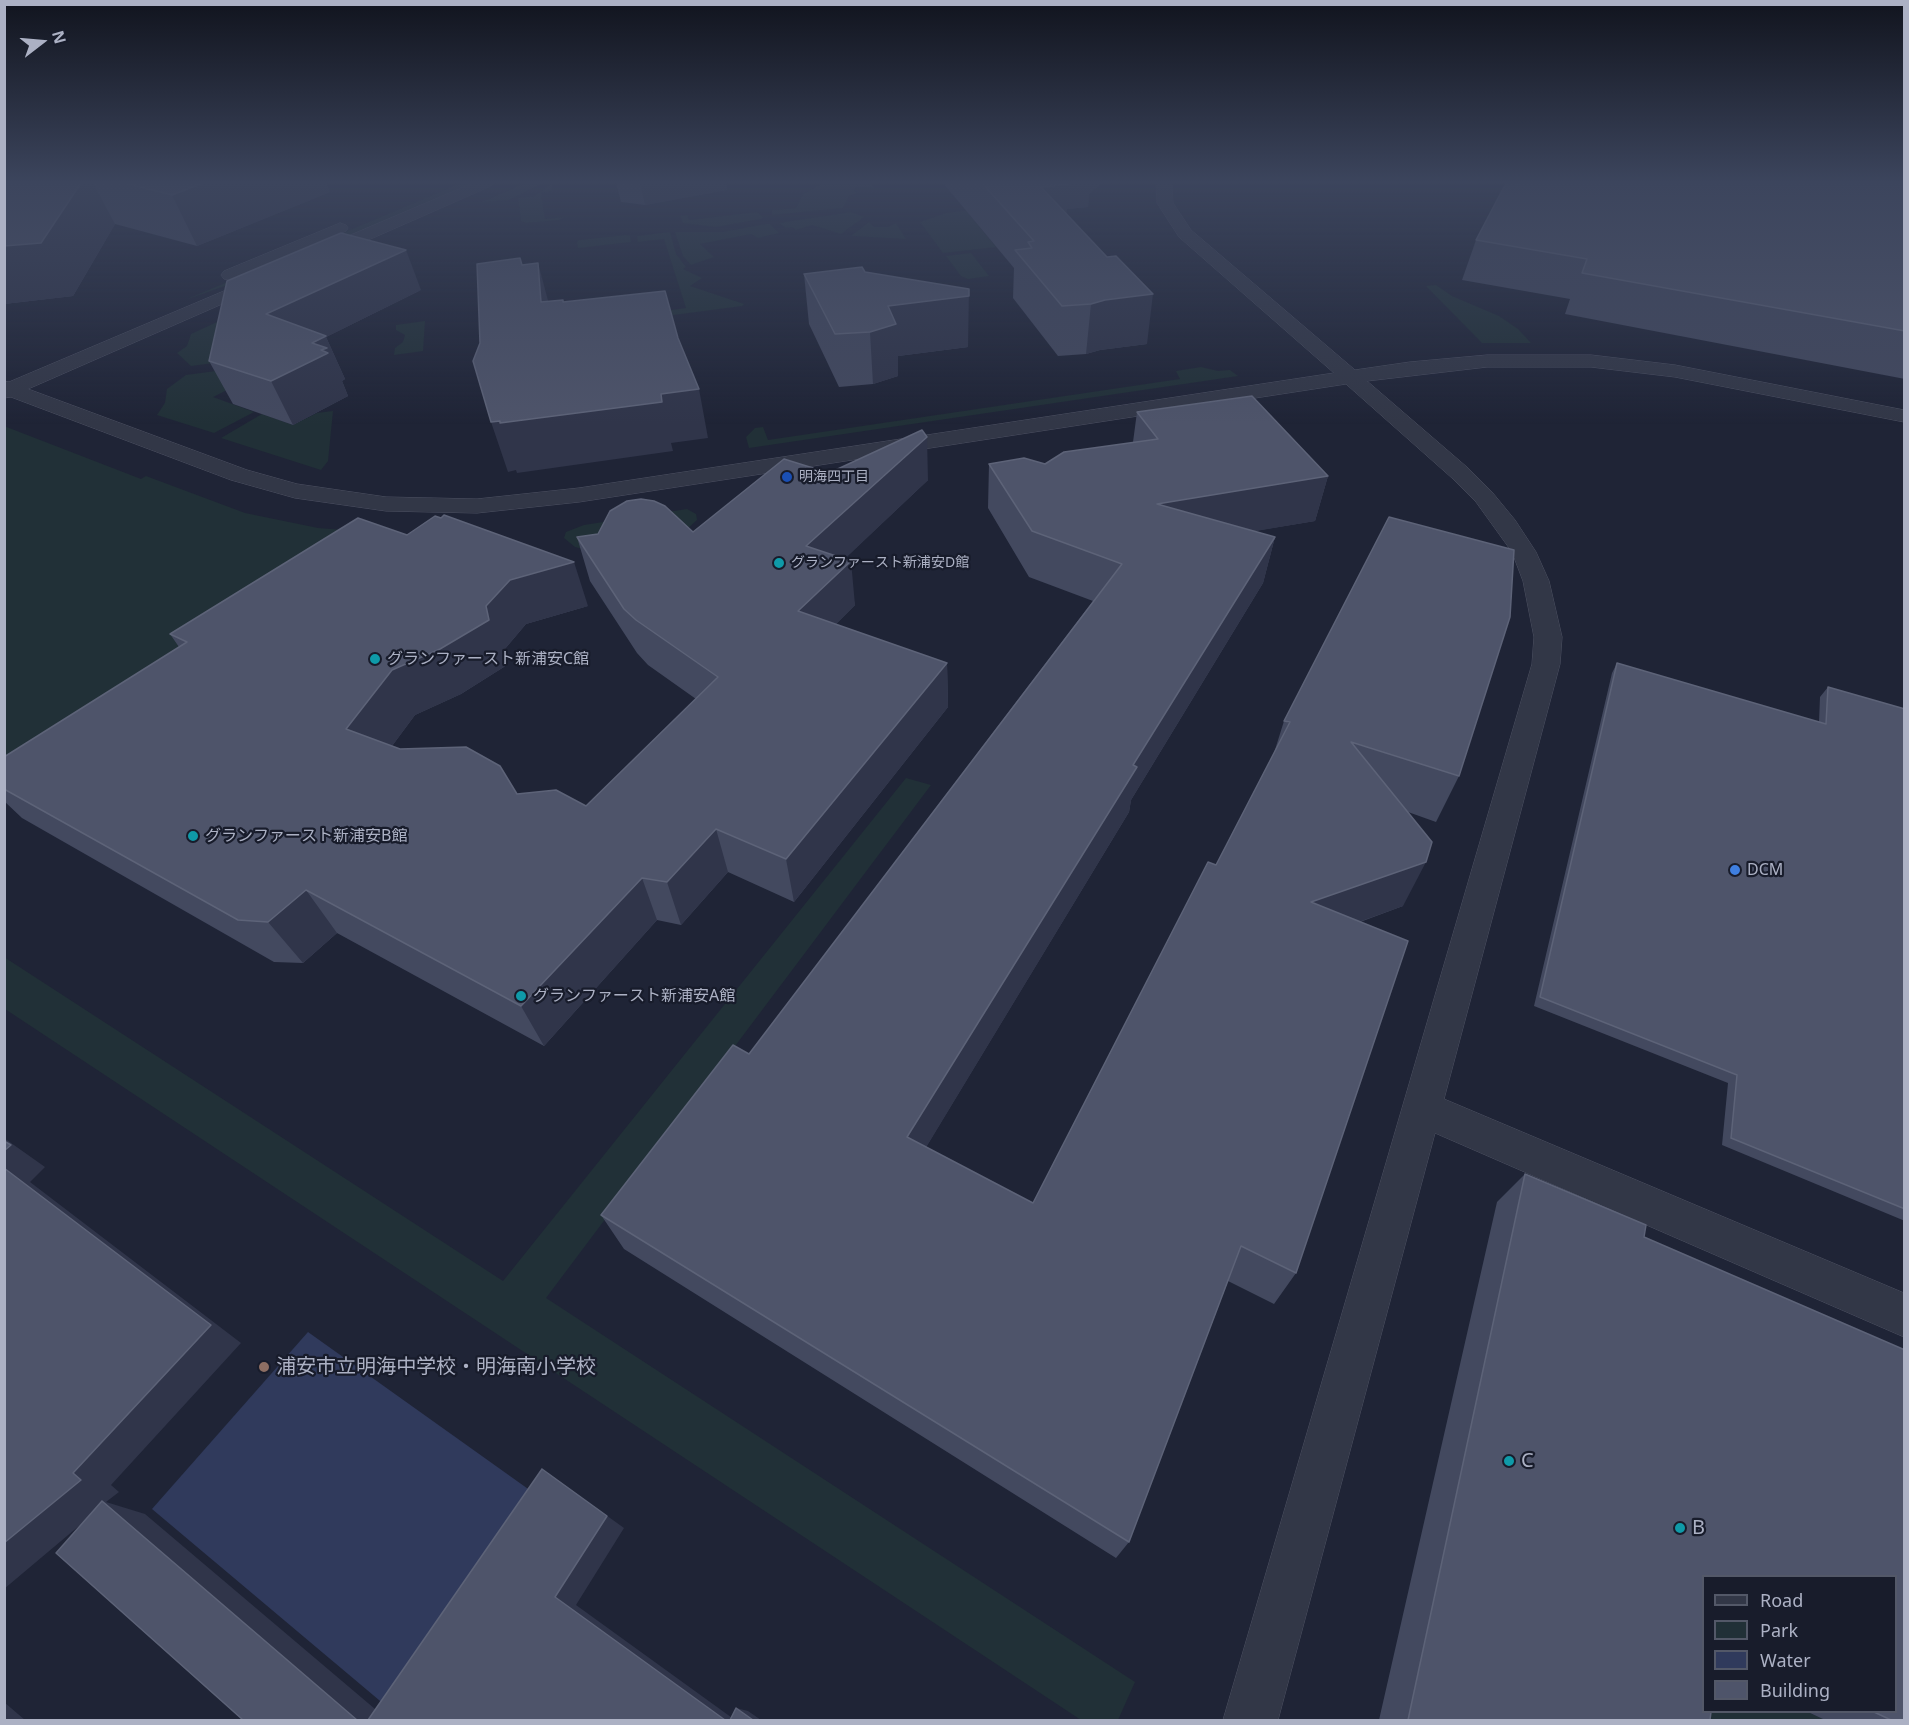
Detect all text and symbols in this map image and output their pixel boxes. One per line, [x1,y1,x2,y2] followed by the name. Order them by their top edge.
[12,12,72,72] north arrow
[47,28,72,46] text: N
[799,469,869,485] place label: 明海四丁目
[780,470,794,484] marker: 明海四丁目
[791,555,969,571] place label: グランファースト新浦安D館
[772,556,786,570] marker: グランファースト新浦安D館
[387,649,589,669] place label: グランファースト新浦安C館
[368,652,382,666] marker: グランファースト新浦安C館
[205,826,407,846] place label: グランファースト新浦安B館
[186,829,200,843] marker: グランファースト新浦安B館
[1747,860,1783,880] place label: DCM
[1728,863,1742,877] marker: DCM
[533,986,735,1006] place label: グランファースト新浦安A館
[514,989,528,1003] marker: グランファースト新浦安A館
[276,1355,596,1379] place label: 浦安市立明海中学校・明海南小学校
[257,1360,271,1374] marker: 浦安市立明海中学校・明海南小学校
[1521,1449,1534,1473] place label: C
[1502,1454,1516,1468] marker: C
[1692,1516,1705,1540] place label: B
[1673,1521,1687,1535] marker: B
[1702,1575,1897,1713] legend
[1760,1588,1803,1612] text: Road
[1760,1618,1798,1642] text: Park
[1760,1648,1811,1672] text: Water
[1760,1678,1830,1702] text: Building

